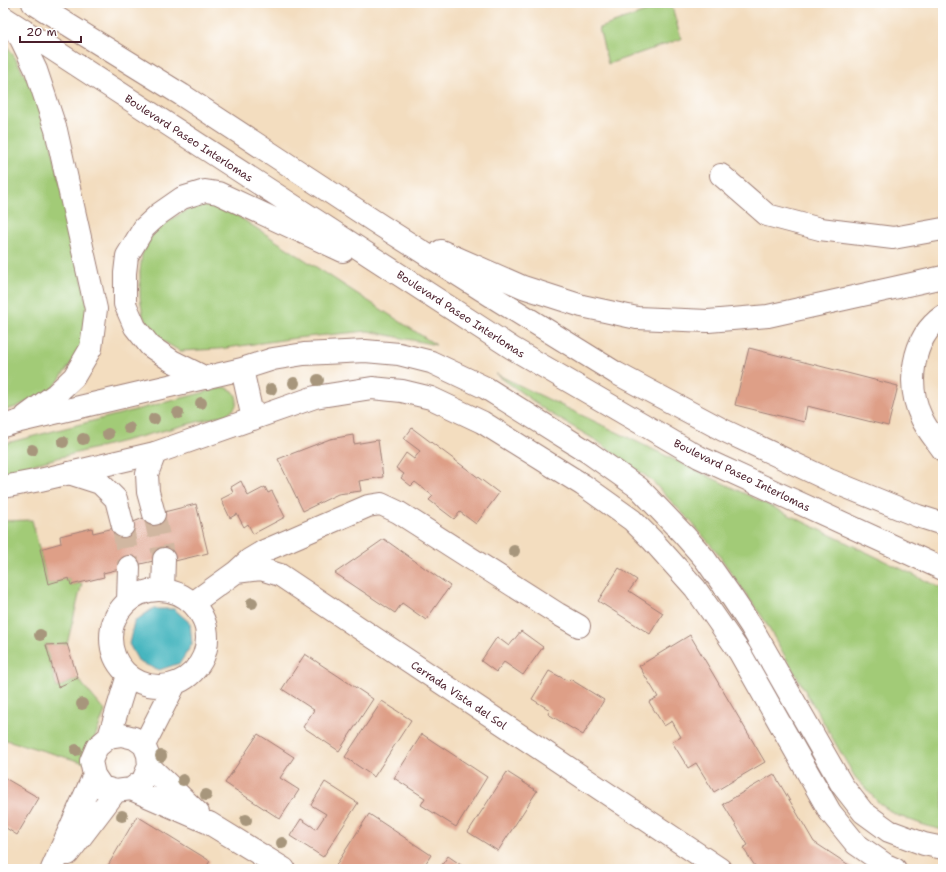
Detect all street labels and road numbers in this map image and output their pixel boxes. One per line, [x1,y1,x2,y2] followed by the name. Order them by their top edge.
[122,91,256,186] street label: Boulevard Paseo Interlomas
[394,267,528,362] street label: Boulevard Paseo Interlomas
[671,436,813,515] street label: Boulevard Paseo Interlomas
[408,658,510,734] street label: Cerrada Vista del Sol

